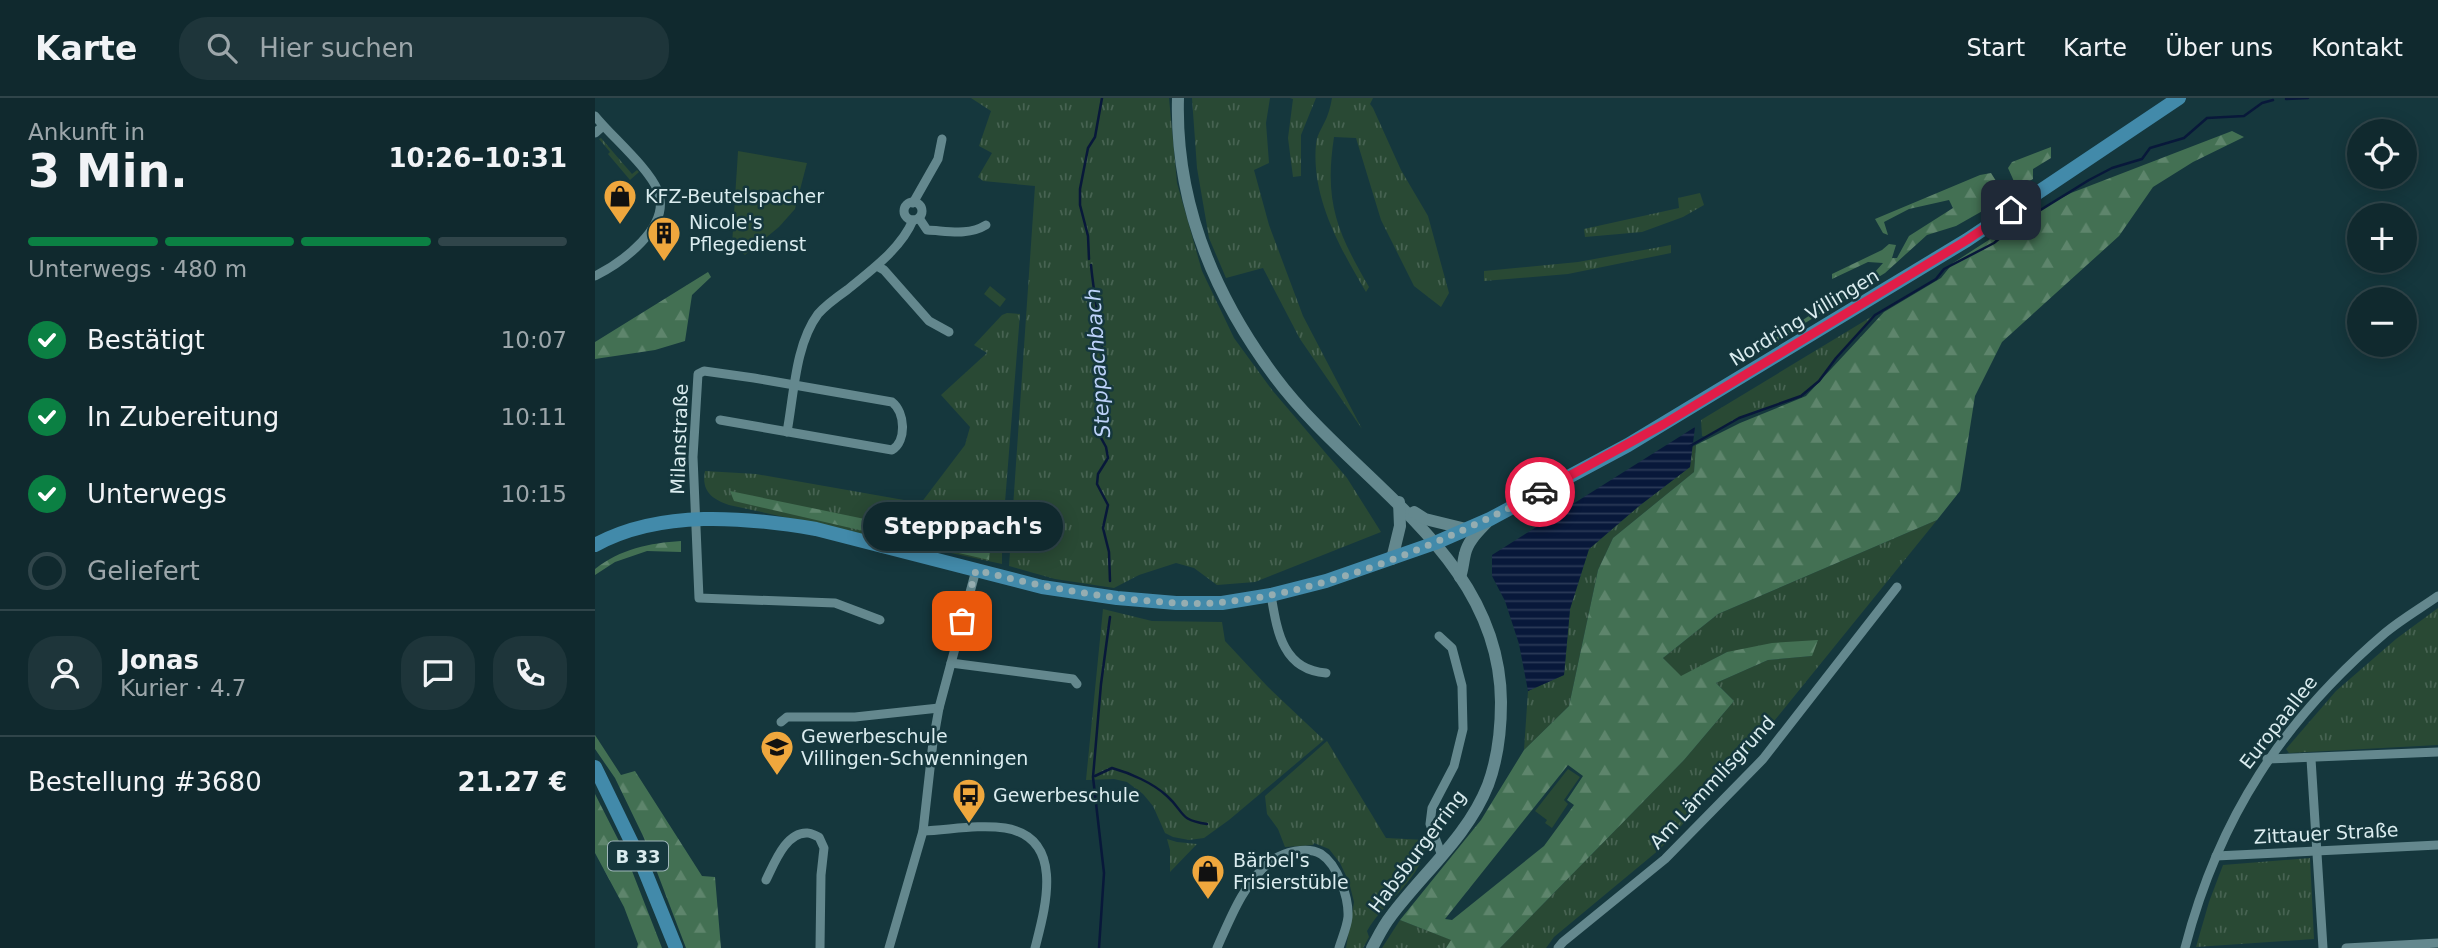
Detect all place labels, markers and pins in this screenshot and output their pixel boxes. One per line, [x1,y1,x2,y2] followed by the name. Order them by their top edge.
[601,177,639,226] shop icon: KFZ-Beutelspacher
[1981,180,2041,240] pin
[645,185,824,207] place label: KFZ-Beutelspacher
[689,211,806,255] place label: Nicole's Pflegedienst
[645,214,683,263] building icon: Nicole's Pflegedienst
[862,502,1062,551] callout: Stepppach's
[932,591,992,651] pin
[801,725,1028,769] place label: Gewerbeschule Villingen-Schwenningen
[758,728,796,777] school or university icon: Gewerbeschule Villingen-Schwenningen
[950,776,988,825] bus stop icon: Gewerbeschule
[993,784,1140,806] place label: Gewerbeschule
[1233,849,1349,893] place label: Bärbel's Frisierstüble
[1189,852,1227,901] shop icon: Bärbel's Frisierstüble

